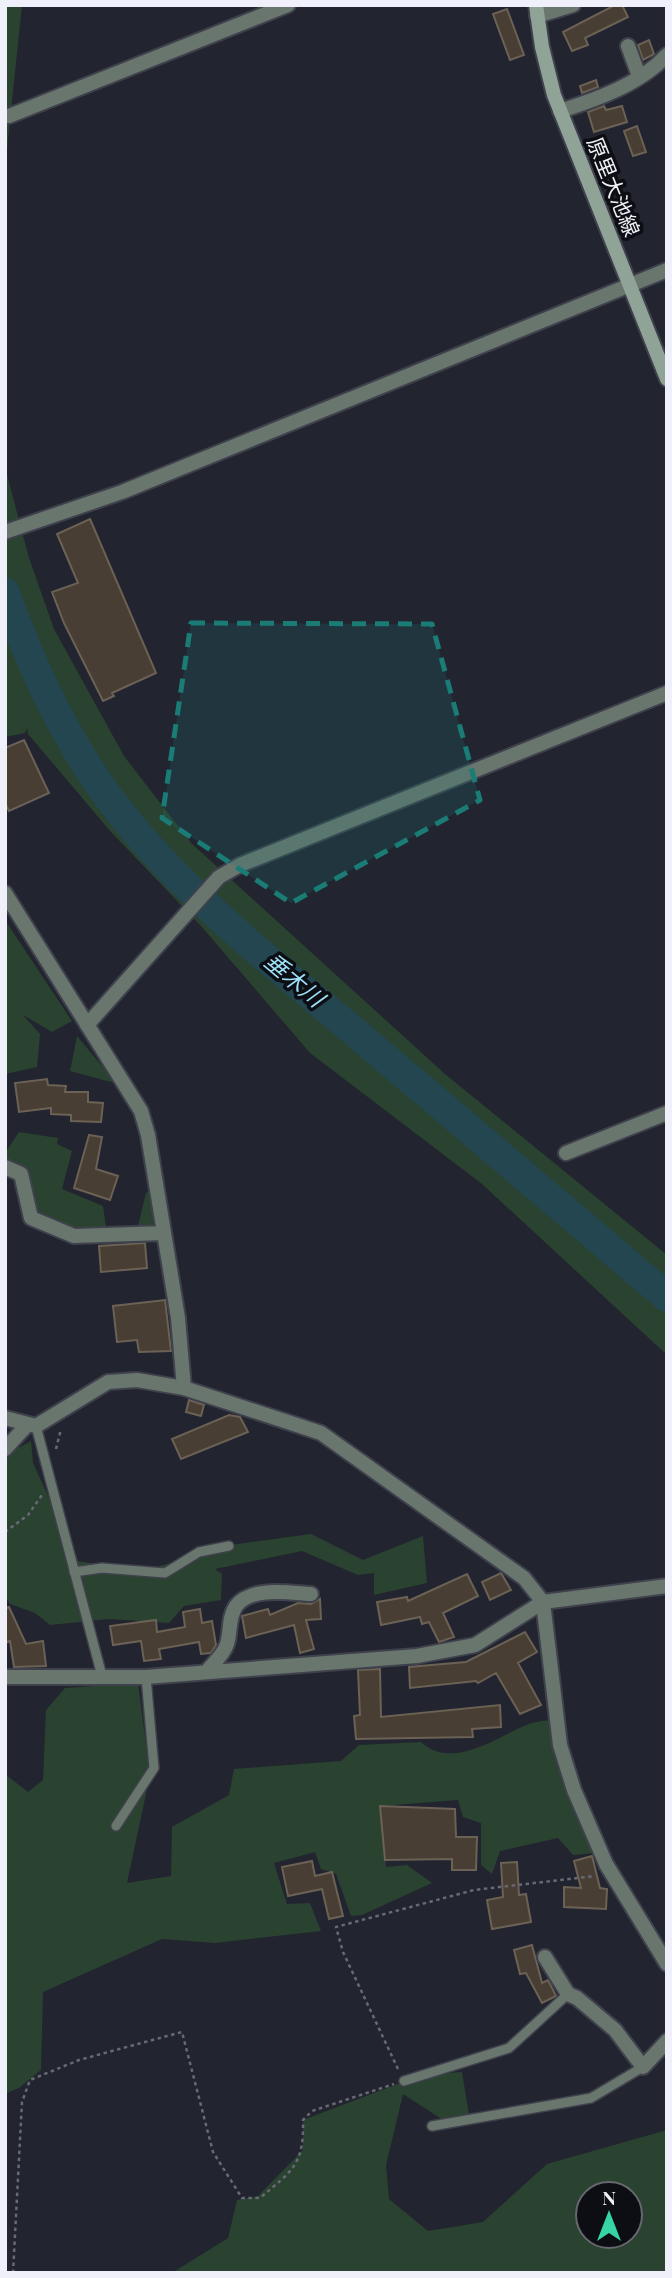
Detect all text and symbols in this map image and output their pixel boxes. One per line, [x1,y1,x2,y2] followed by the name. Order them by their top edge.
[582,132,648,240] street label: 原里大池線
[259,945,334,1015] water label: 垂木川
[574,2180,644,2250] north arrow
[602,2184,616,2210] text: N

